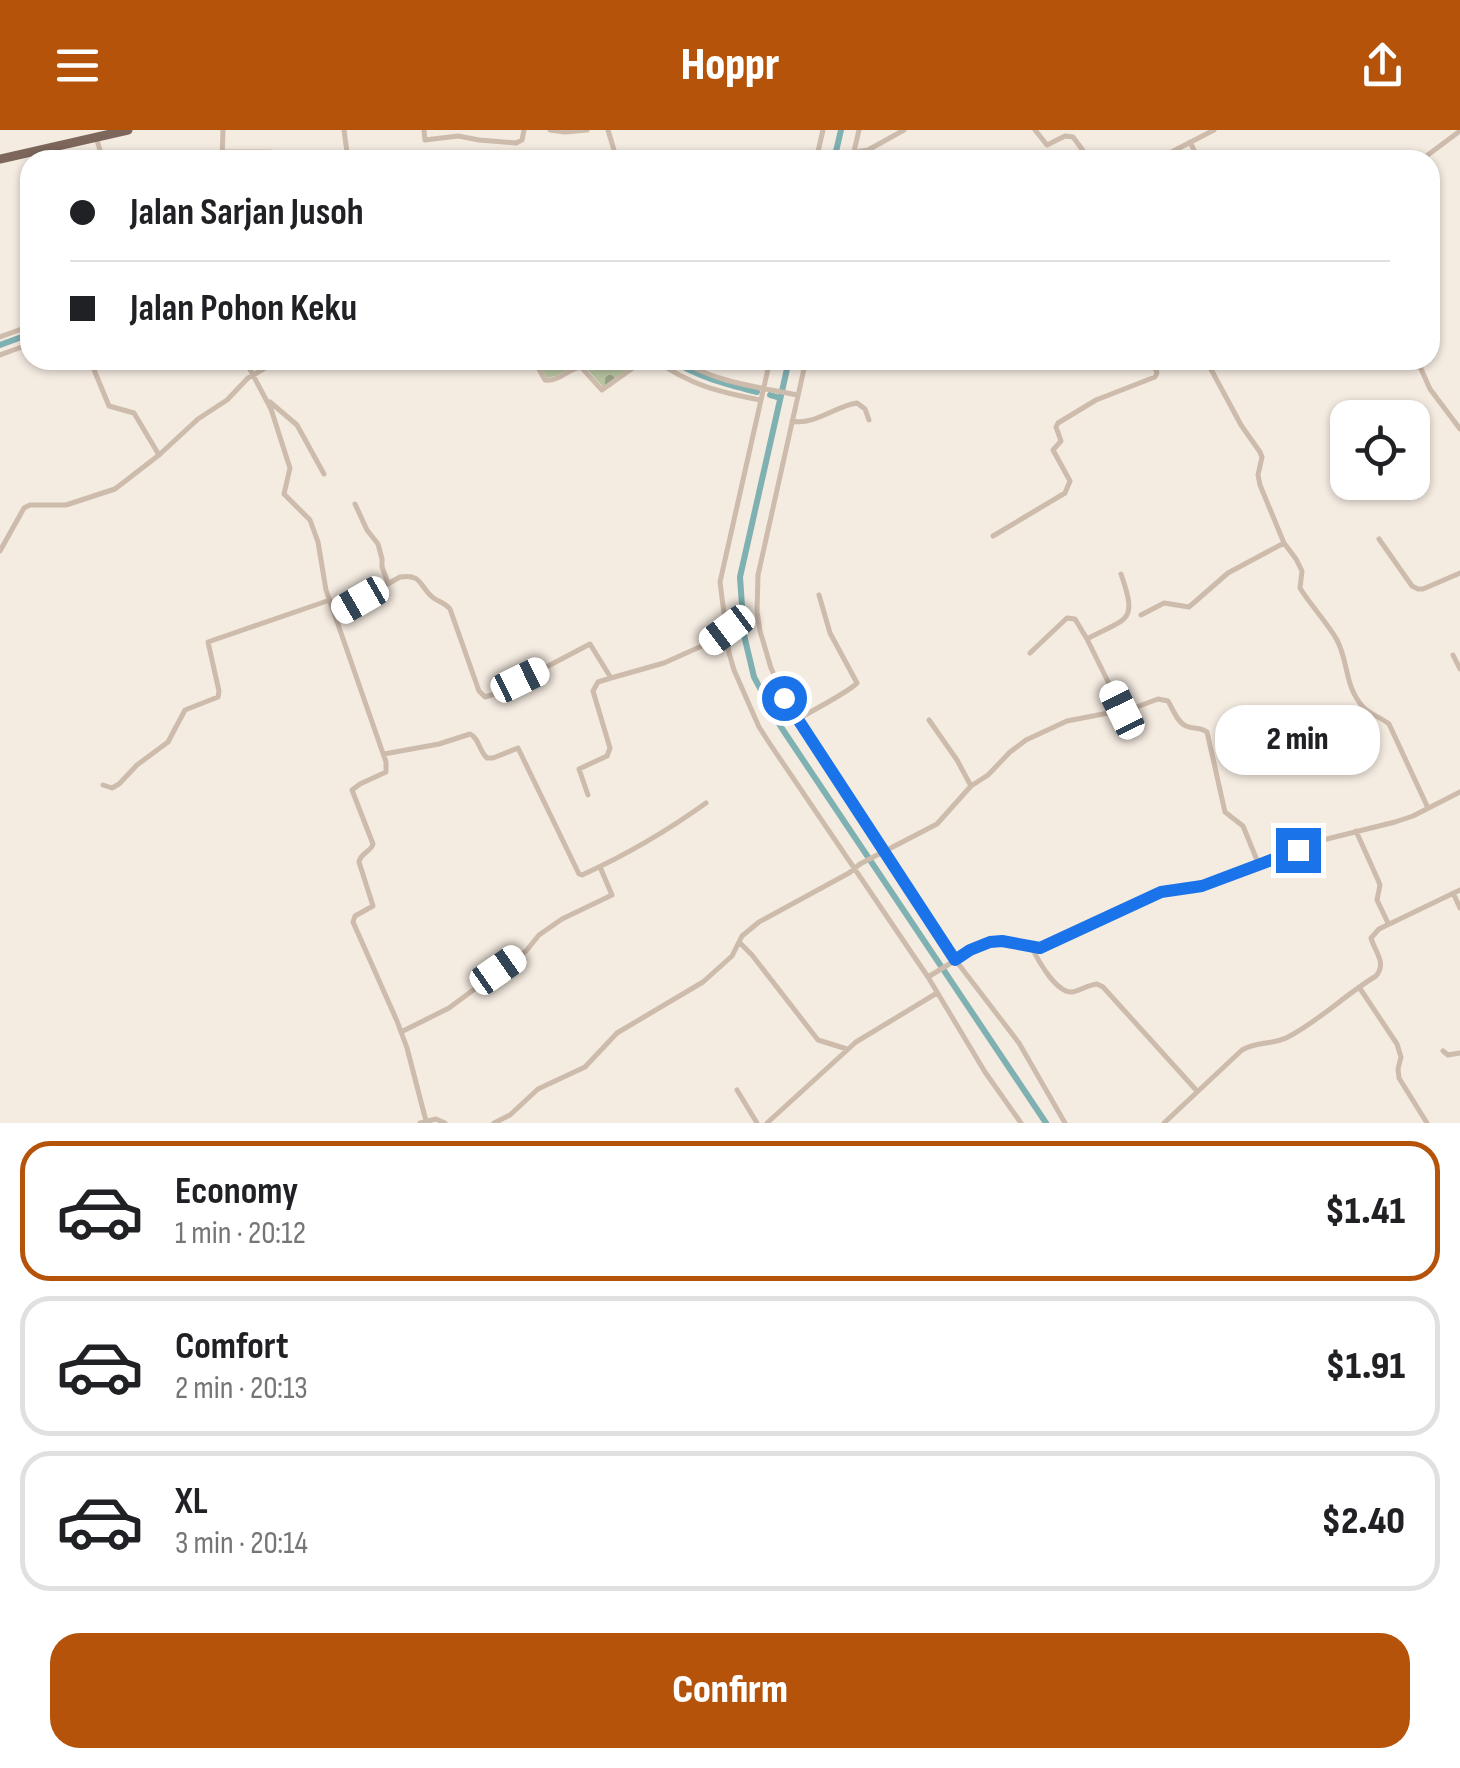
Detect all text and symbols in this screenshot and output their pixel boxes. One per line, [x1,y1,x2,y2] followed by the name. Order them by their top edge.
[50,38,105,93] icon: menu
[681,38,779,93] text: Hoppr
[1355,38,1410,93] icon: share
[130,190,364,235] text: Jalan Sarjan Jusoh
[130,286,357,331] text: Jalan Pohon Keku
[1330,400,1430,500] map controls
[1330,400,1430,500] button: locate
[327,572,393,628] car
[694,600,760,660] car
[486,653,554,707] car
[762,676,807,721] route start
[1095,676,1149,744] car
[1216,705,1380,775] callout: 2 min
[1266,720,1329,759] text: 2 min
[1276,828,1321,873] route end
[465,941,531,999] car
[55,1166,145,1256] icon: car
[175,1169,298,1214] text: Economy
[1325,1189,1405,1234] text: $1.41
[175,1214,306,1253] text: 1 min · 20:12
[55,1321,145,1411] icon: car
[175,1324,289,1369] text: Comfort
[1326,1344,1405,1389] text: $1.91
[175,1369,308,1408] text: 2 min · 20:13
[55,1476,145,1566] icon: car
[175,1479,208,1524] text: XL
[1322,1499,1405,1544] text: $2.40
[175,1524,308,1563] text: 3 min · 20:14
[50,1633,1410,1748] button: Confirm

